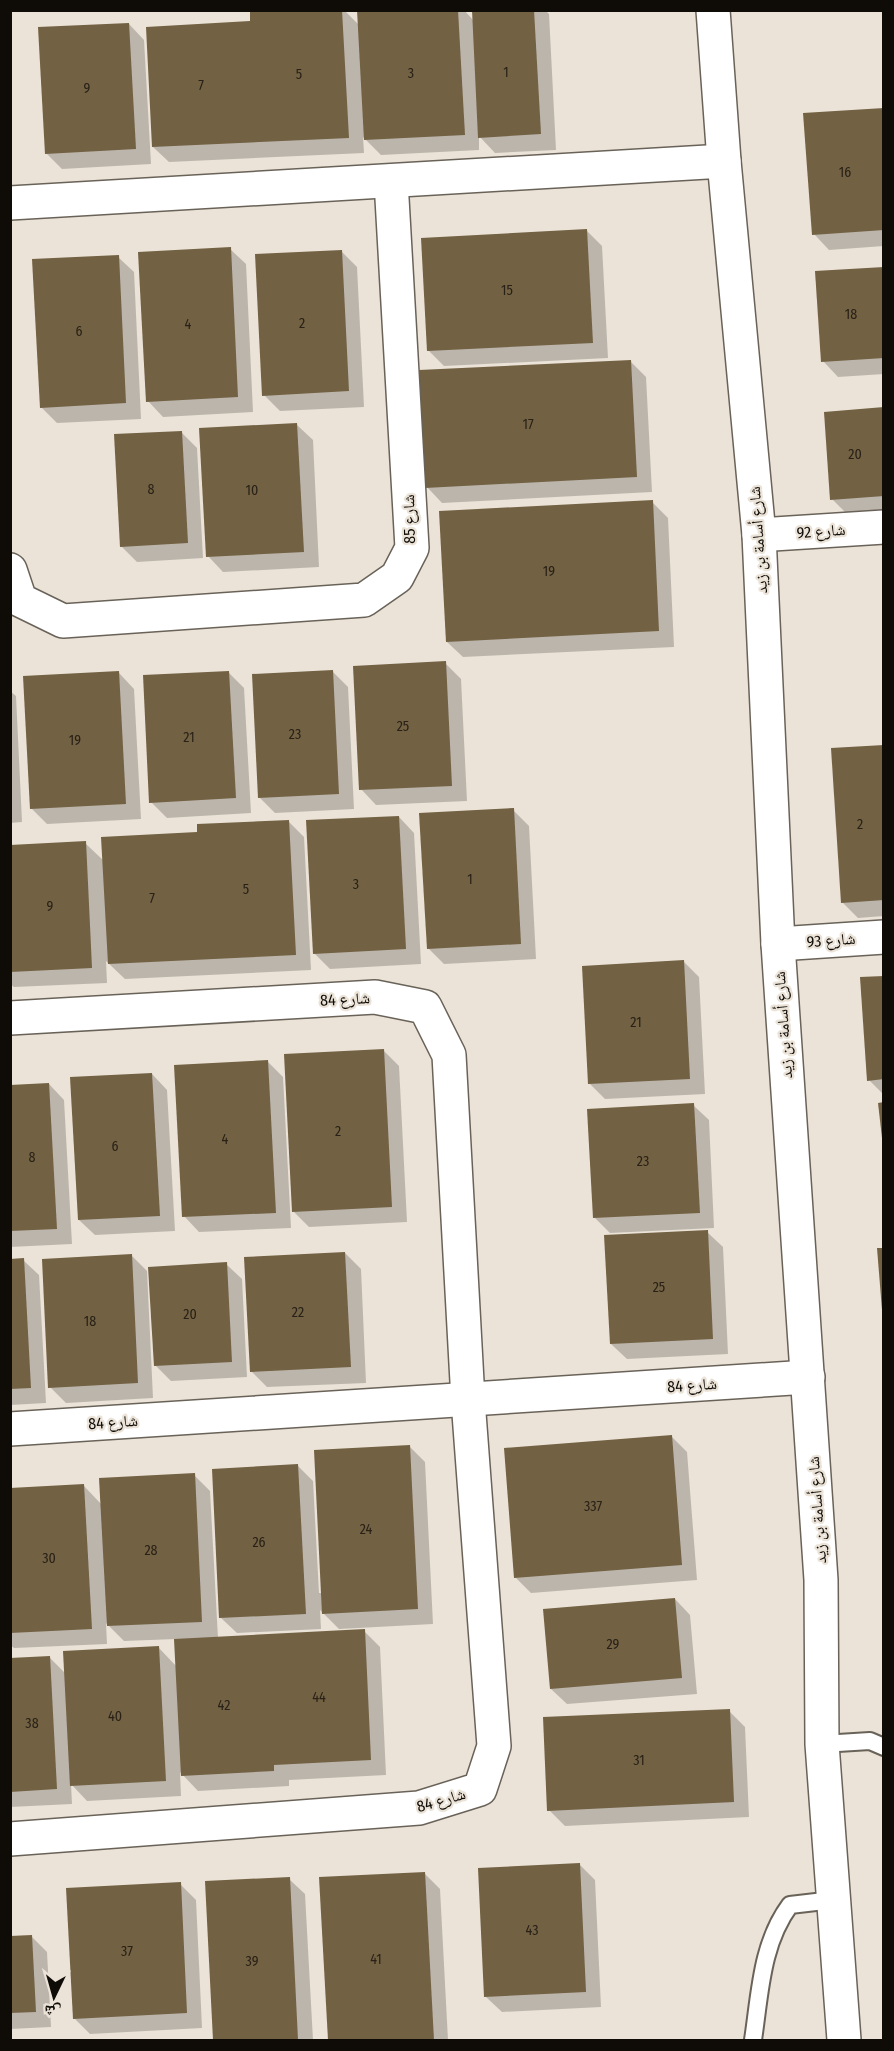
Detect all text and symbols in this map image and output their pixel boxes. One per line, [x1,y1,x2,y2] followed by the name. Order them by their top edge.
[503,64,509,81] house number: 1
[408,65,414,82] house number: 3
[296,66,302,83] house number: 5
[198,77,204,94] house number: 7
[84,80,91,97] house number: 9
[839,164,851,181] house number: 16
[501,282,513,299] house number: 15
[845,306,857,323] house number: 18
[299,315,305,332] house number: 2
[185,316,192,333] house number: 4
[76,323,83,340] house number: 6
[522,416,534,433] house number: 17
[848,446,862,463] house number: 20
[148,481,155,498] house number: 8
[246,482,258,499] house number: 10
[745,486,772,594] street label: شارع أسامة بن زيد
[399,494,420,544] street label: شارع 85
[796,520,846,543] street label: شارع 92
[543,563,555,580] house number: 19
[397,718,409,735] house number: 25
[289,726,301,743] house number: 23
[183,729,195,746] house number: 21
[69,732,81,749] house number: 19
[857,816,863,833] house number: 2
[467,871,473,888] house number: 1
[353,876,359,893] house number: 3
[243,881,249,898] house number: 5
[149,890,155,907] house number: 7
[47,898,54,915] house number: 9
[806,929,856,952] street label: شارع 93
[770,971,797,1079] street label: شارع أسامة بن زيد
[320,988,370,1011] street label: شارع 84
[630,1014,642,1031] house number: 21
[335,1123,341,1140] house number: 2
[222,1131,229,1148] house number: 4
[112,1138,119,1155] house number: 6
[29,1149,36,1166] house number: 8
[637,1153,649,1170] house number: 23
[653,1279,665,1296] house number: 25
[292,1304,304,1321] house number: 22
[183,1306,197,1323] house number: 20
[84,1313,96,1330] house number: 18
[666,1374,718,1397] street label: شارع 84
[87,1411,139,1434] street label: شارع 84
[804,1456,831,1564] street label: شارع أسامة بن زيد
[584,1498,602,1515] house number: 337
[360,1521,373,1538] house number: 24
[252,1534,266,1551] house number: 26
[144,1542,158,1559] house number: 28
[42,1550,56,1567] house number: 30
[607,1636,620,1653] house number: 29
[312,1689,326,1706] house number: 44
[218,1697,230,1714] house number: 42
[108,1708,122,1725] house number: 40
[25,1715,39,1732] house number: 38
[633,1752,645,1769] house number: 31
[414,1784,468,1817] street label: شارع 84
[526,1922,538,1939] house number: 43
[121,1943,133,1960] house number: 37
[370,1951,382,1968] house number: 41
[246,1953,259,1970] house number: 39
[24,1967,84,2027] north arrow
[43,2001,62,2022] text: ش

